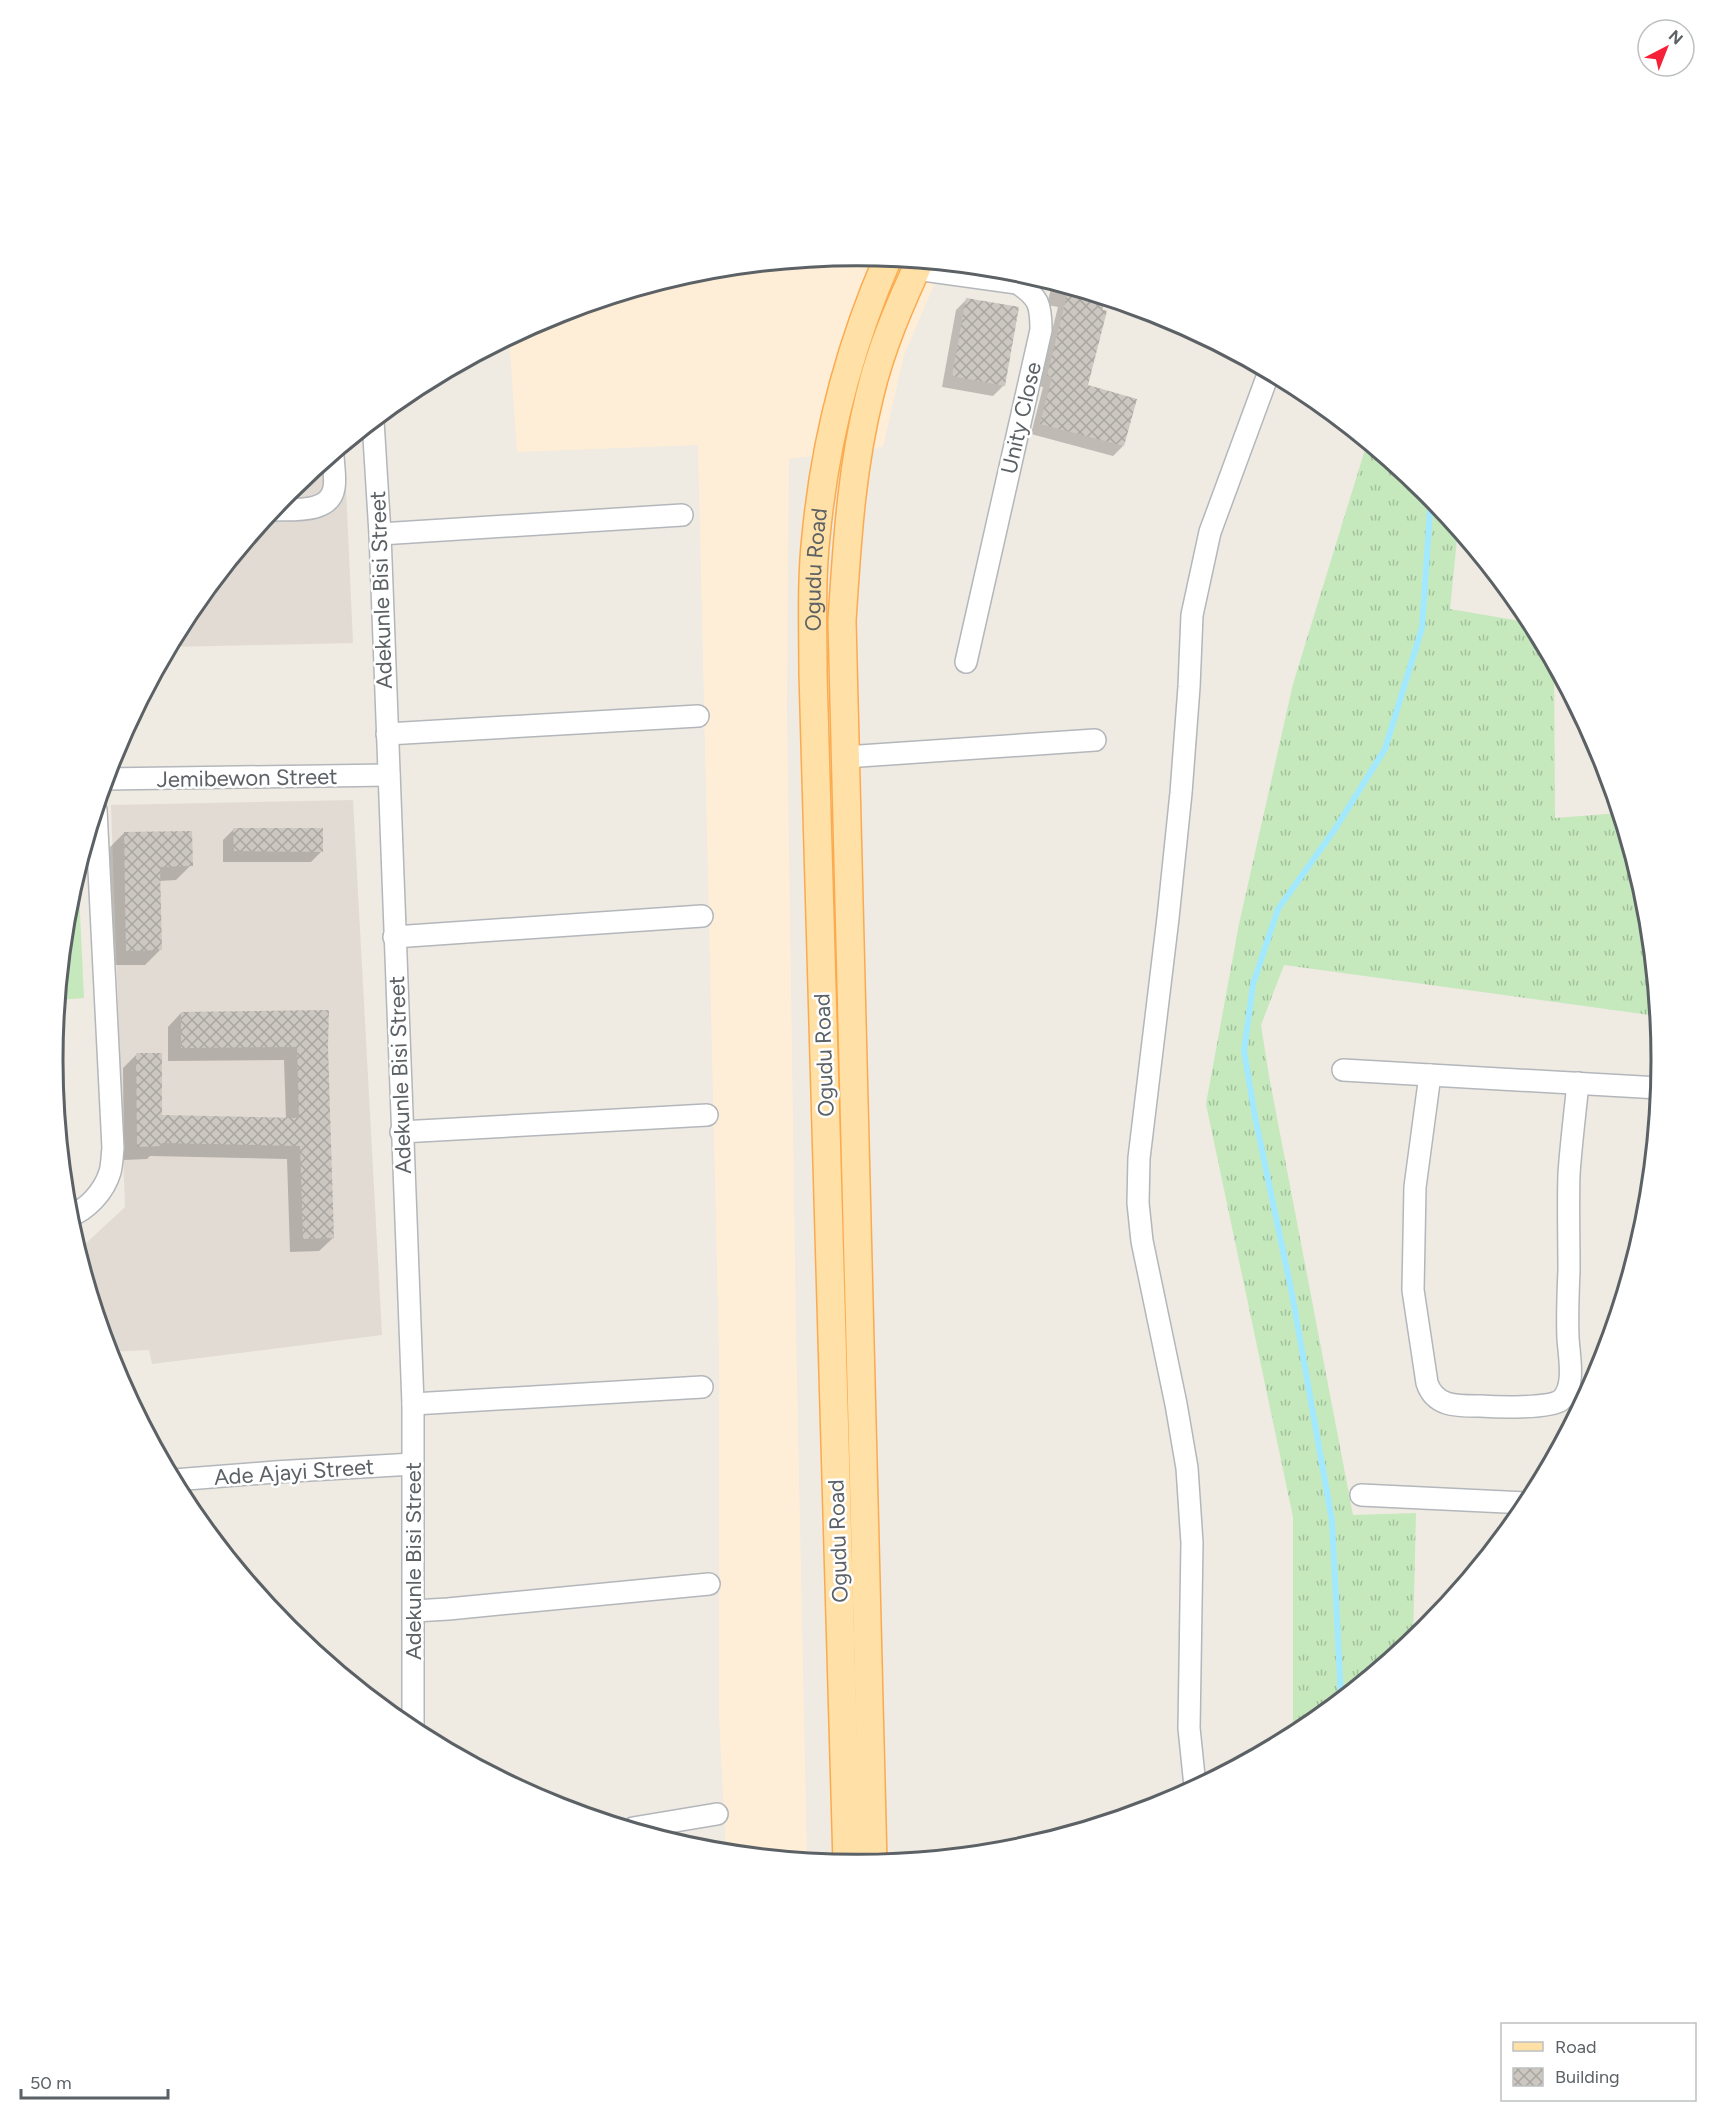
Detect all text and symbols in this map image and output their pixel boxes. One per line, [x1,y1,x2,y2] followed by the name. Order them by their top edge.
[1636,18,1696,78] north arrow
[1665,26,1687,48] text: N
[995,359,1047,477] street label: Unity Close
[364,491,398,689] street label: Adekunle Bisi Street
[799,506,832,631] street label: Ogudu Road
[156,763,338,793] street label: Jemibewon Street
[383,976,417,1174] street label: Adekunle Bisi Street
[808,993,840,1117] street label: Ogudu Road
[213,1453,375,1491] street label: Ade Ajayi Street
[400,1462,427,1660] street label: Adekunle Bisi Street
[822,1479,854,1603] street label: Ogudu Road
[1501,2023,1696,2101] legend
[1555,2036,1596,2058] text: Road
[21,2062,168,2100] scale bar
[1555,2066,1620,2088] text: Building
[30,2072,72,2094] text: 50 m

